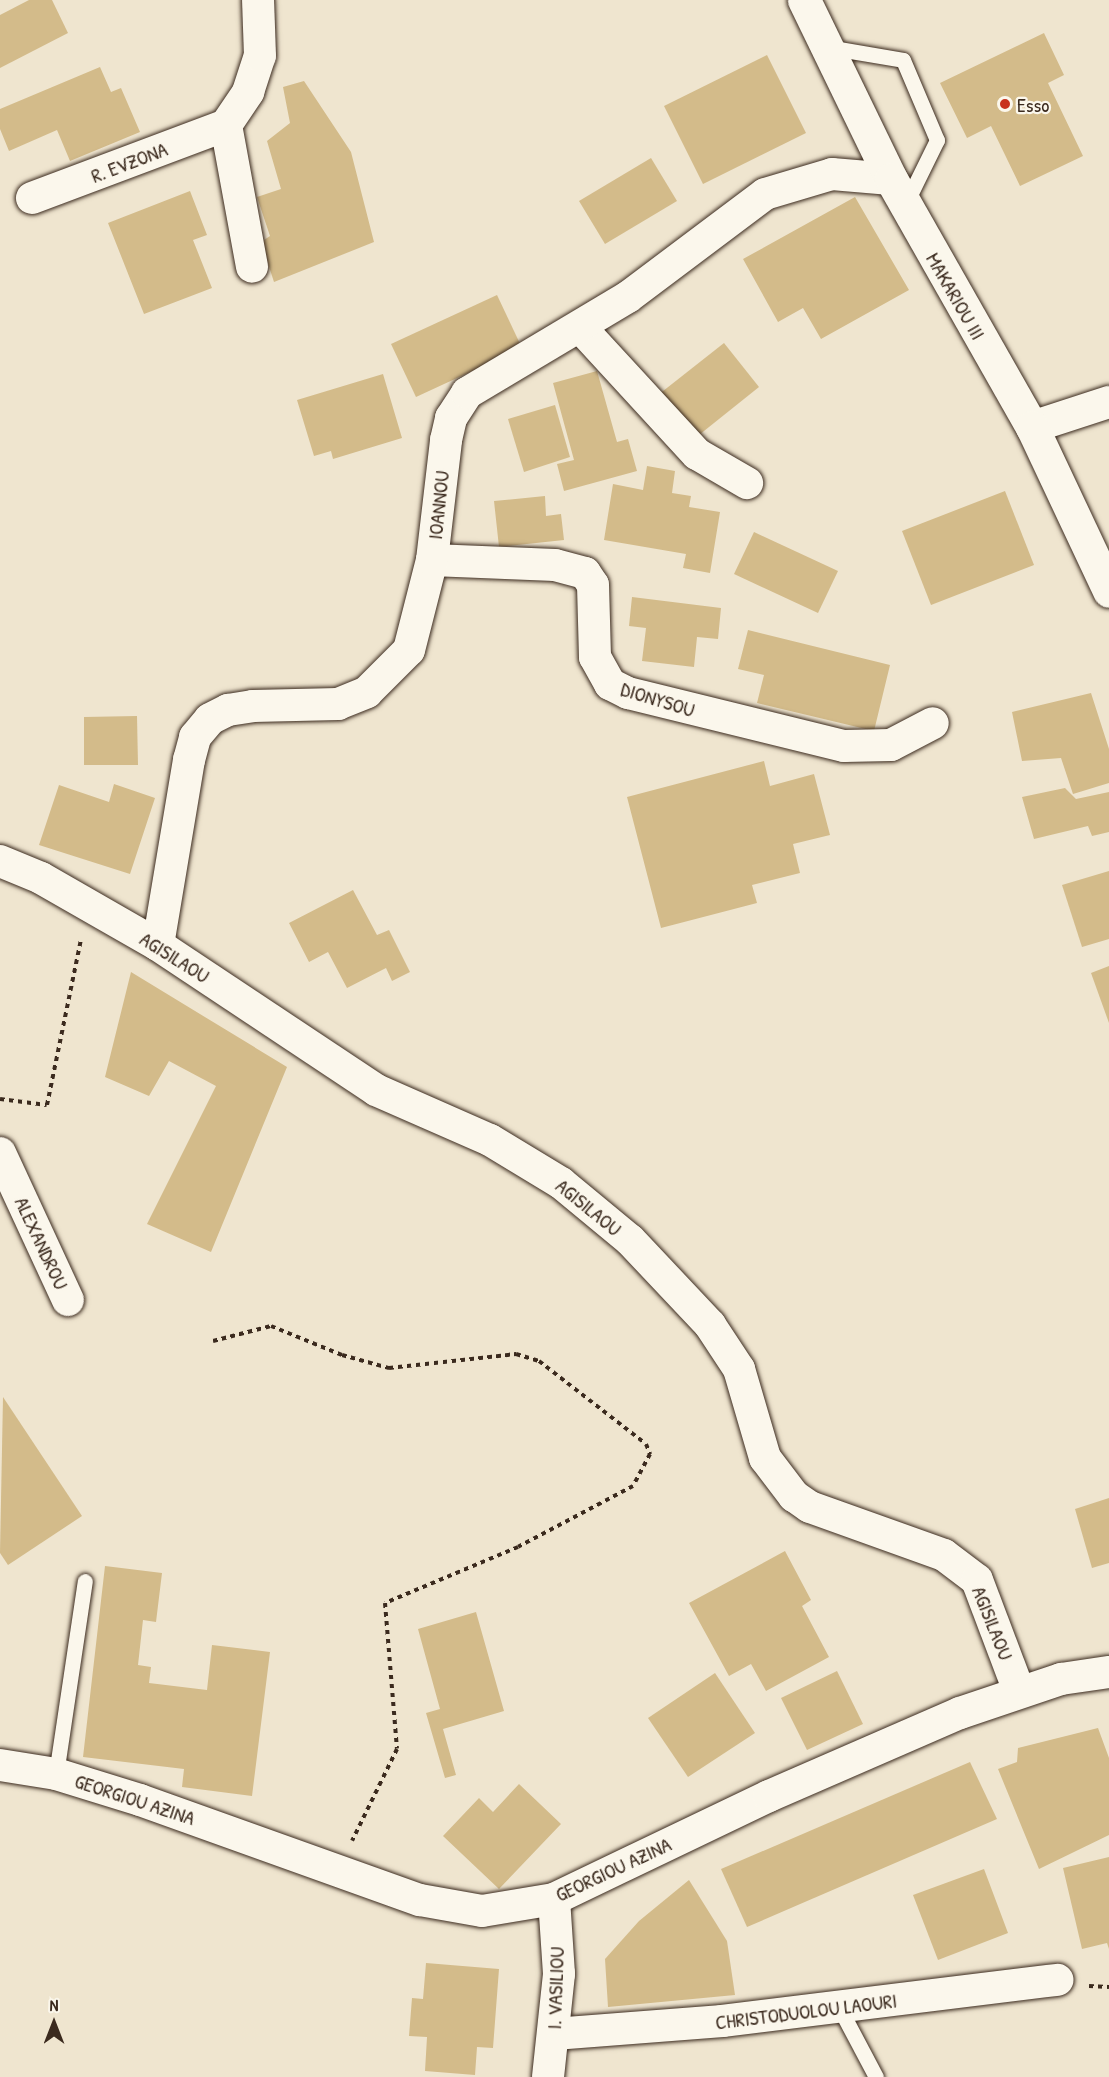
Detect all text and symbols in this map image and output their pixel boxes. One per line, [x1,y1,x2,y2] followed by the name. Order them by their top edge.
[1017,92,1049,116] place label: Esso
[998,97,1012,111] marker: Esso
[87,137,171,187] street label: R. EVZONA
[921,248,991,344] street label: MAKARIOU III
[422,469,454,541] street label: IOANNOU
[618,676,698,722] street label: DIONYSOU
[136,926,214,988] street label: AGISILAOU
[551,1173,627,1241] street label: AGISILAOU
[10,1193,74,1293] street label: ALEXANDROU
[967,1583,1019,1663] street label: AGISILAOU
[72,1768,198,1830] street label: GEORGIOU AZINA
[551,1832,675,1906] street label: GEORGIOU AZINA
[542,1946,568,2030] street label: I. VASILIOU
[714,1988,898,2034] street label: CHRISTODUOLOU LAOURI
[24,1993,84,2053] north arrow
[50,1994,58,2016] text: N

